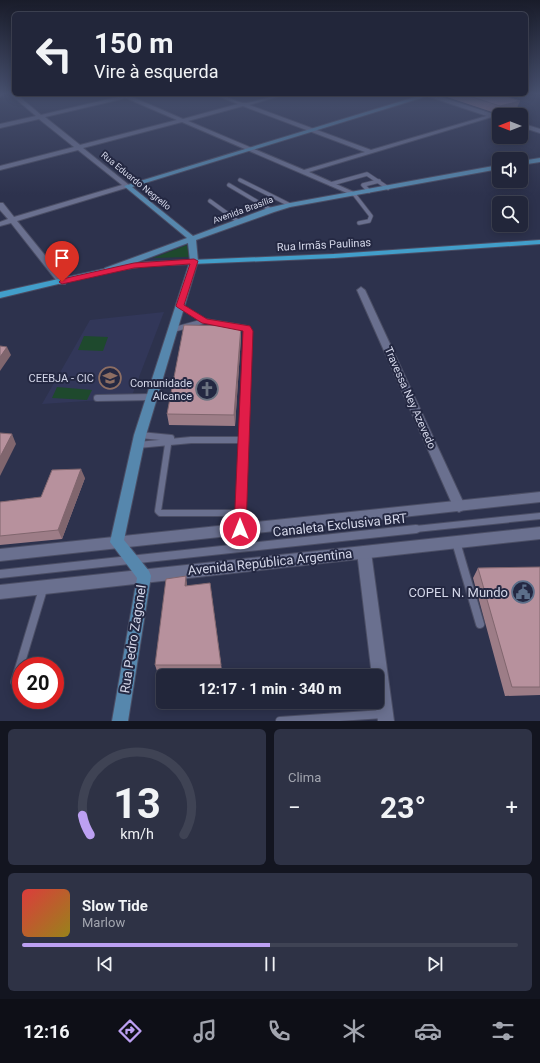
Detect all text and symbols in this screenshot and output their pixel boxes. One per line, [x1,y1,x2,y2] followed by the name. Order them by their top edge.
[94,27,173,60] text: 150 m
[28,28,80,80] icon: left
[94,61,218,82] text: Vire à esquerda
[492,108,528,144] north arrow
[492,108,528,232] map controls
[99,150,173,212] street label: Rua Eduardo Negrello
[492,152,528,188] button: sound
[211,194,275,226] street label: Avenida Brasília
[492,196,528,232] button: search
[277,236,372,254] street label: Rua Irmãs Paulinas
[45,241,79,282] pin
[51,247,73,269] icon: arrive
[382,345,438,451] street label: Travessa Ney Azevedo
[97,365,123,391] school or university icon: CEEBJA - CIC
[29,372,94,385] place label: CEEBJA - CIC
[194,376,220,402] church icon: Comunidade Alcance
[130,377,192,403] place label: Comunidade Alcance
[219,508,261,550] position arrow
[272,510,408,540] street label: Canaleta Exclusiva BRT
[187,546,353,578] street label: Avenida República Argentina
[510,579,536,605] public building icon: COPEL N. Mundo
[117,584,149,694] street label: Rua Pedro Zagonel
[408,585,508,600] place label: COPEL N. Mundo
[12,657,64,709] speed limit sign: 20
[199,680,341,698] text: 12:17 · 1 min · 340 m
[288,770,321,785] text: Clima
[113,779,161,828] text: 13
[380,790,426,825] text: 23°
[288,795,301,820] text: −
[506,795,518,820] text: +
[120,826,154,842] text: km/h
[82,897,148,915] text: Slow Tide
[82,915,125,930] text: Marlow
[94,953,116,975] icon: previous
[259,953,281,975] icon: pause
[424,953,446,975] icon: next
[116,1017,144,1045] icon: directions
[191,1017,219,1045] icon: music
[265,1017,293,1045] icon: phone
[340,1017,368,1045] icon: climate
[414,1017,442,1045] icon: car
[489,1017,517,1045] icon: filters
[23,1021,70,1042] text: 12:16

